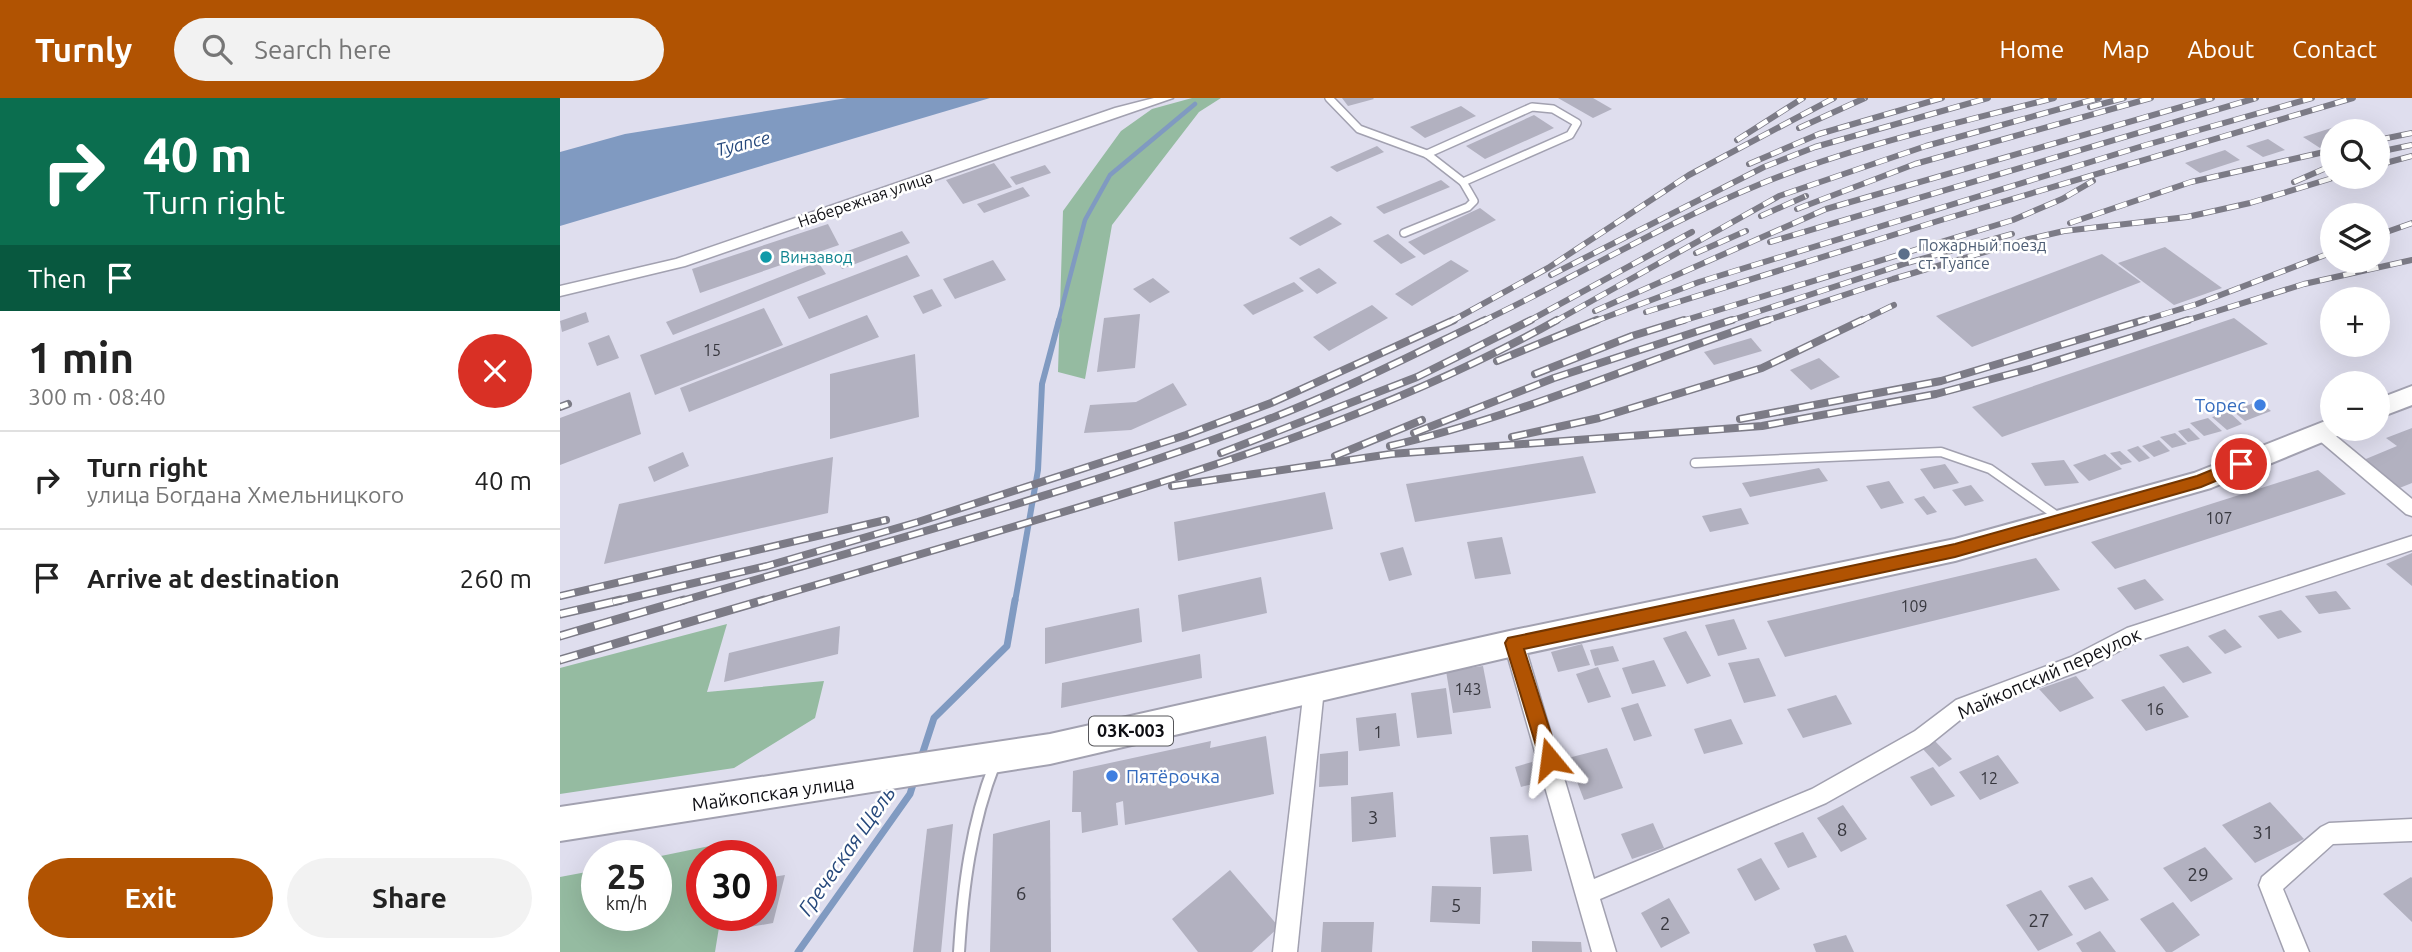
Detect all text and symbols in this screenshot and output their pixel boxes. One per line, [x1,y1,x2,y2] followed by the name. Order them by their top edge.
[174,18,664,81] search box
[198,30,236,68] icon: search
[35,31,132,68] text: Turnly
[254,35,392,64] text: Search here
[1999,36,2064,63] text: Home
[2102,36,2149,63] text: Map
[2187,36,2254,63] text: About
[2292,36,2377,63] text: Contact
[2320,119,2390,441] map controls
[2320,119,2390,189] button: search
[28,126,119,217] icon: right
[143,126,252,181] text: 40 m
[714,127,772,159] water label: Туапсе
[795,167,935,231] street label: Набережная улица
[143,184,285,220] text: Turn right
[2320,203,2390,273] button: layers
[1918,236,2046,272] place label: Пожарный поезд ст. Туапсе
[1896,246,1912,262] marker: Пожарный поезд ст. Туапсе
[780,248,852,266] place label: Винзавод
[758,249,774,265] marker: Винзавод
[101,259,139,297] icon: arrive
[28,264,87,293] text: Then
[2320,287,2390,357] button: +
[28,334,134,381] text: 1 min
[458,334,532,408] button: close
[703,341,721,359] house number: 15
[2320,371,2390,441] button: −
[28,384,166,409] text: 300 m · 08:40
[2195,394,2246,416] place label: Торес
[2252,397,2268,413] marker: Торес
[2211,434,2271,494] pin
[2222,445,2260,483] icon: arrive
[87,453,208,482] text: Turn right
[28,461,66,499] icon: right
[474,466,532,495] text: 40 m
[87,482,404,507] text: улица Богдана Хмельницкого
[2205,509,2233,527] house number: 107
[28,559,66,597] icon: arrive
[87,564,340,593] text: Arrive at destination
[460,564,532,593] text: 260 m
[1900,597,1928,615] house number: 109
[1954,623,2144,723] street label: Майкопский переулок
[1454,680,1482,698] house number: 143
[2146,700,2164,718] house number: 16
[1089,716,1173,746] road number: 03К-003
[1513,722,1587,796] position arrow
[1373,723,1383,741] house number: 1
[1126,765,1220,787] place label: Пятёрочка
[1104,768,1120,784] marker: Пятёрочка
[1980,769,1998,787] house number: 12
[690,771,856,815] street label: Майкопская улица
[793,781,900,920] water label: Греческая Щель
[1368,806,1378,828] house number: 3
[1837,818,1847,840] house number: 8
[2252,821,2274,843] house number: 31
[686,840,777,931] speed limit sign: 30
[607,856,646,896] text: 25
[28,858,273,938] button: Exit
[287,858,532,938] button: Share
[2187,863,2209,885] house number: 29
[1016,882,1026,904] house number: 6
[606,893,647,913] text: km/h
[1451,894,1461,916] house number: 5
[2028,909,2050,931] house number: 27
[1660,912,1670,934] house number: 2

